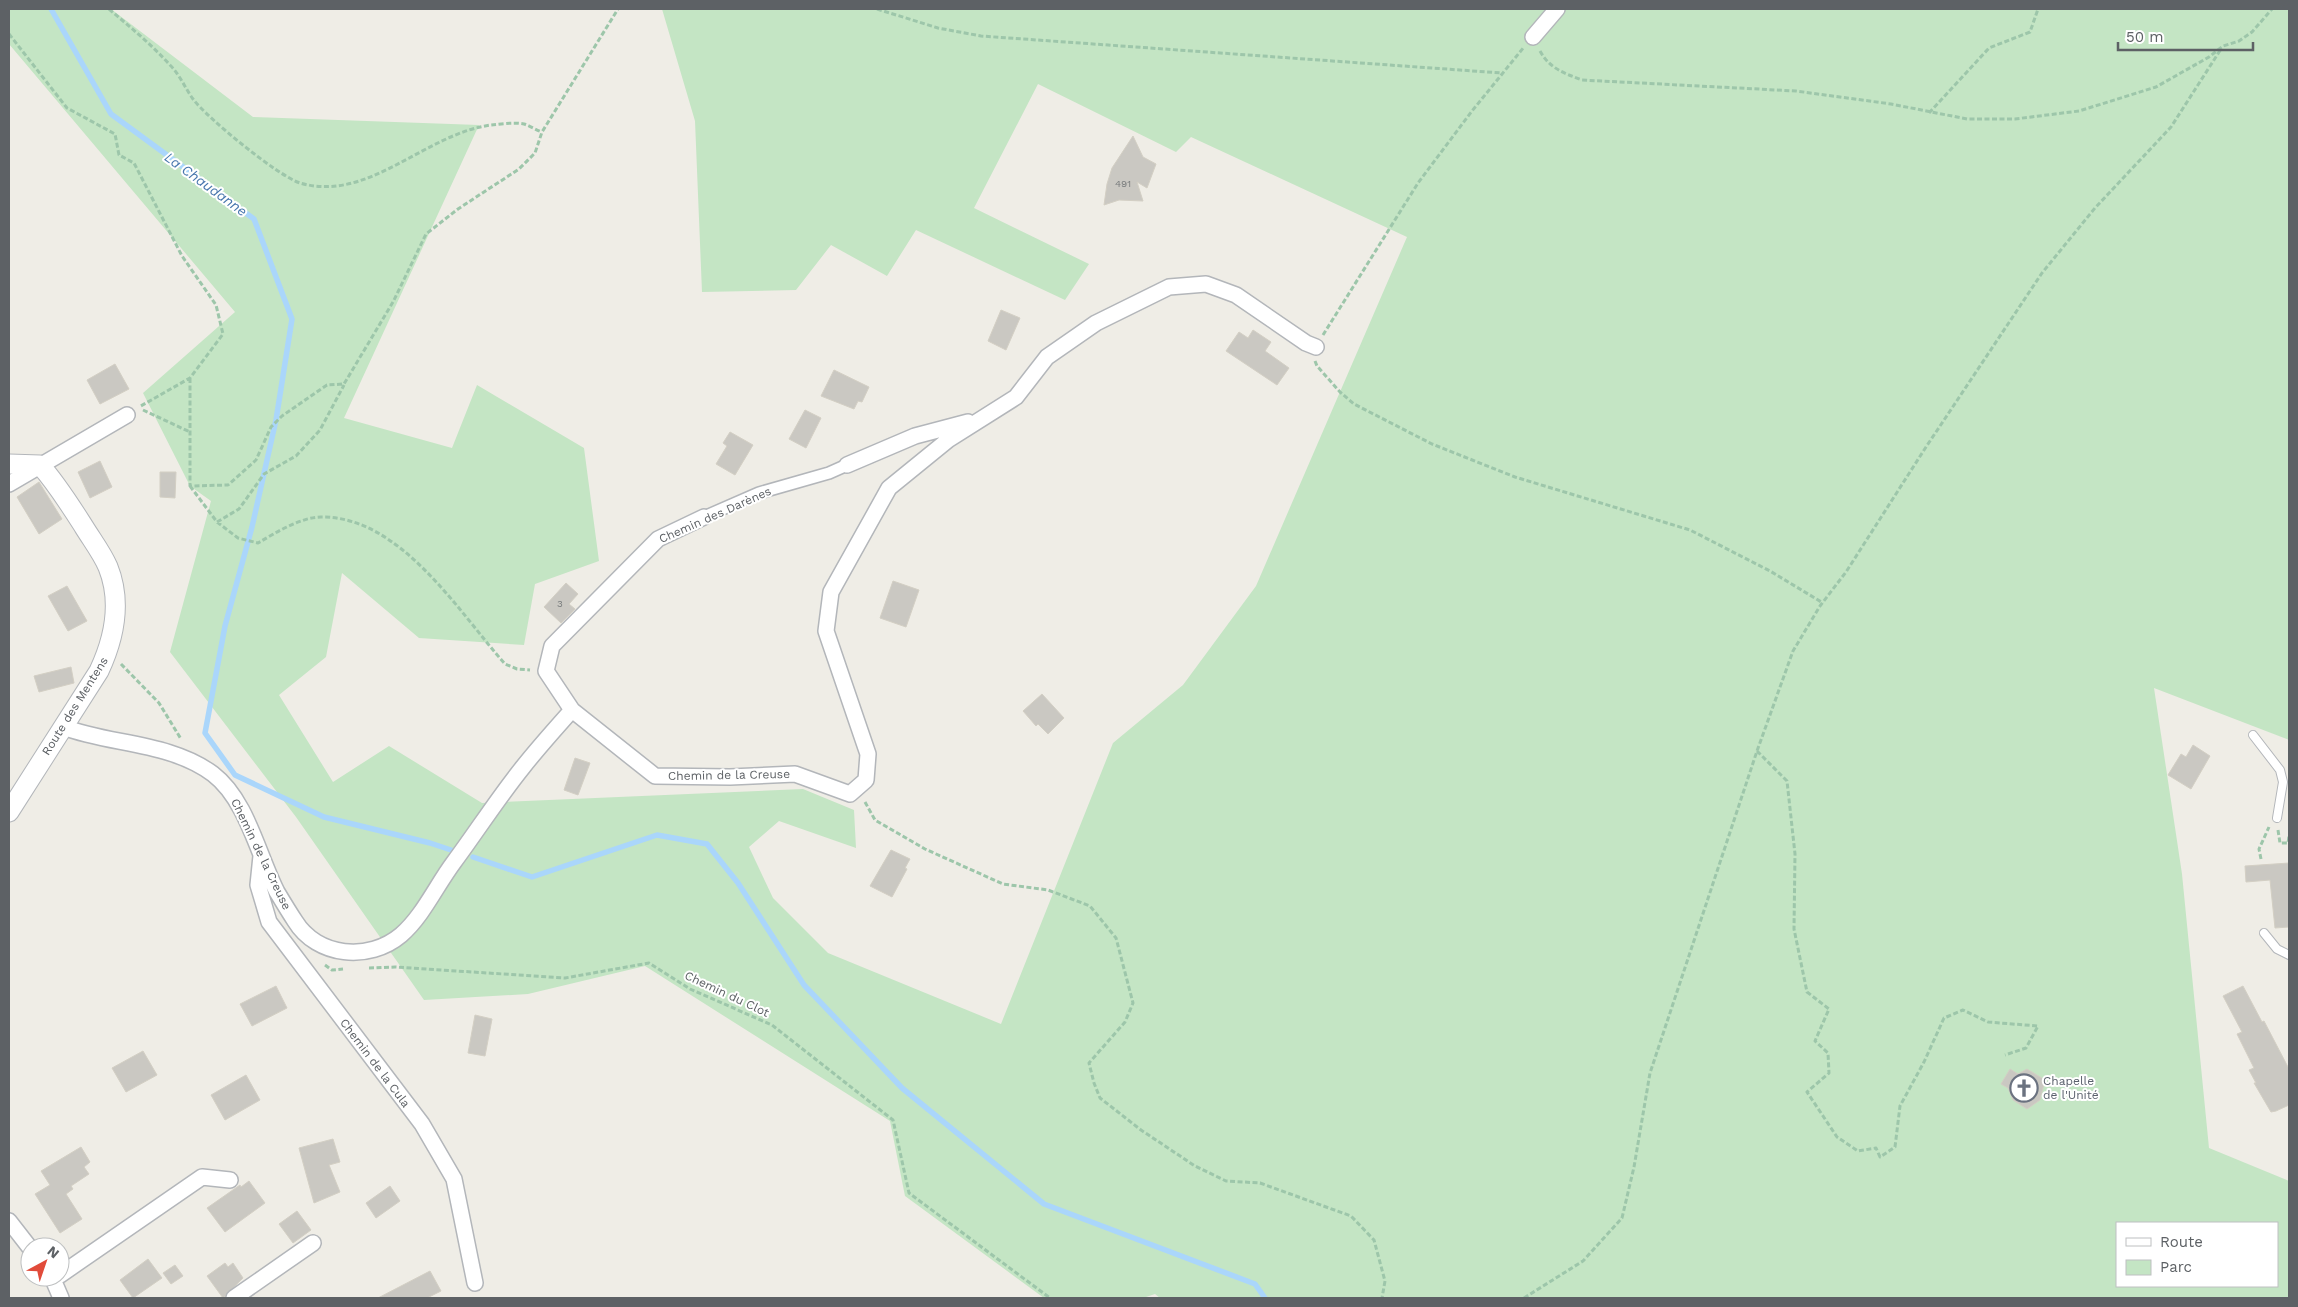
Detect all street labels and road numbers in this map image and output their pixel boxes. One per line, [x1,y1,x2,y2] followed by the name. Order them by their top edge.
[657,484,773,546] street label: Chemin des Darènes
[39,654,111,758] street label: Route des Mentens
[668,767,790,783] street label: Chemin de la Creuse
[228,796,294,912] street label: Chemin de la Creuse
[682,968,772,1020] street label: Chemin du Clot
[337,1016,413,1110] street label: Chemin de la Cula

